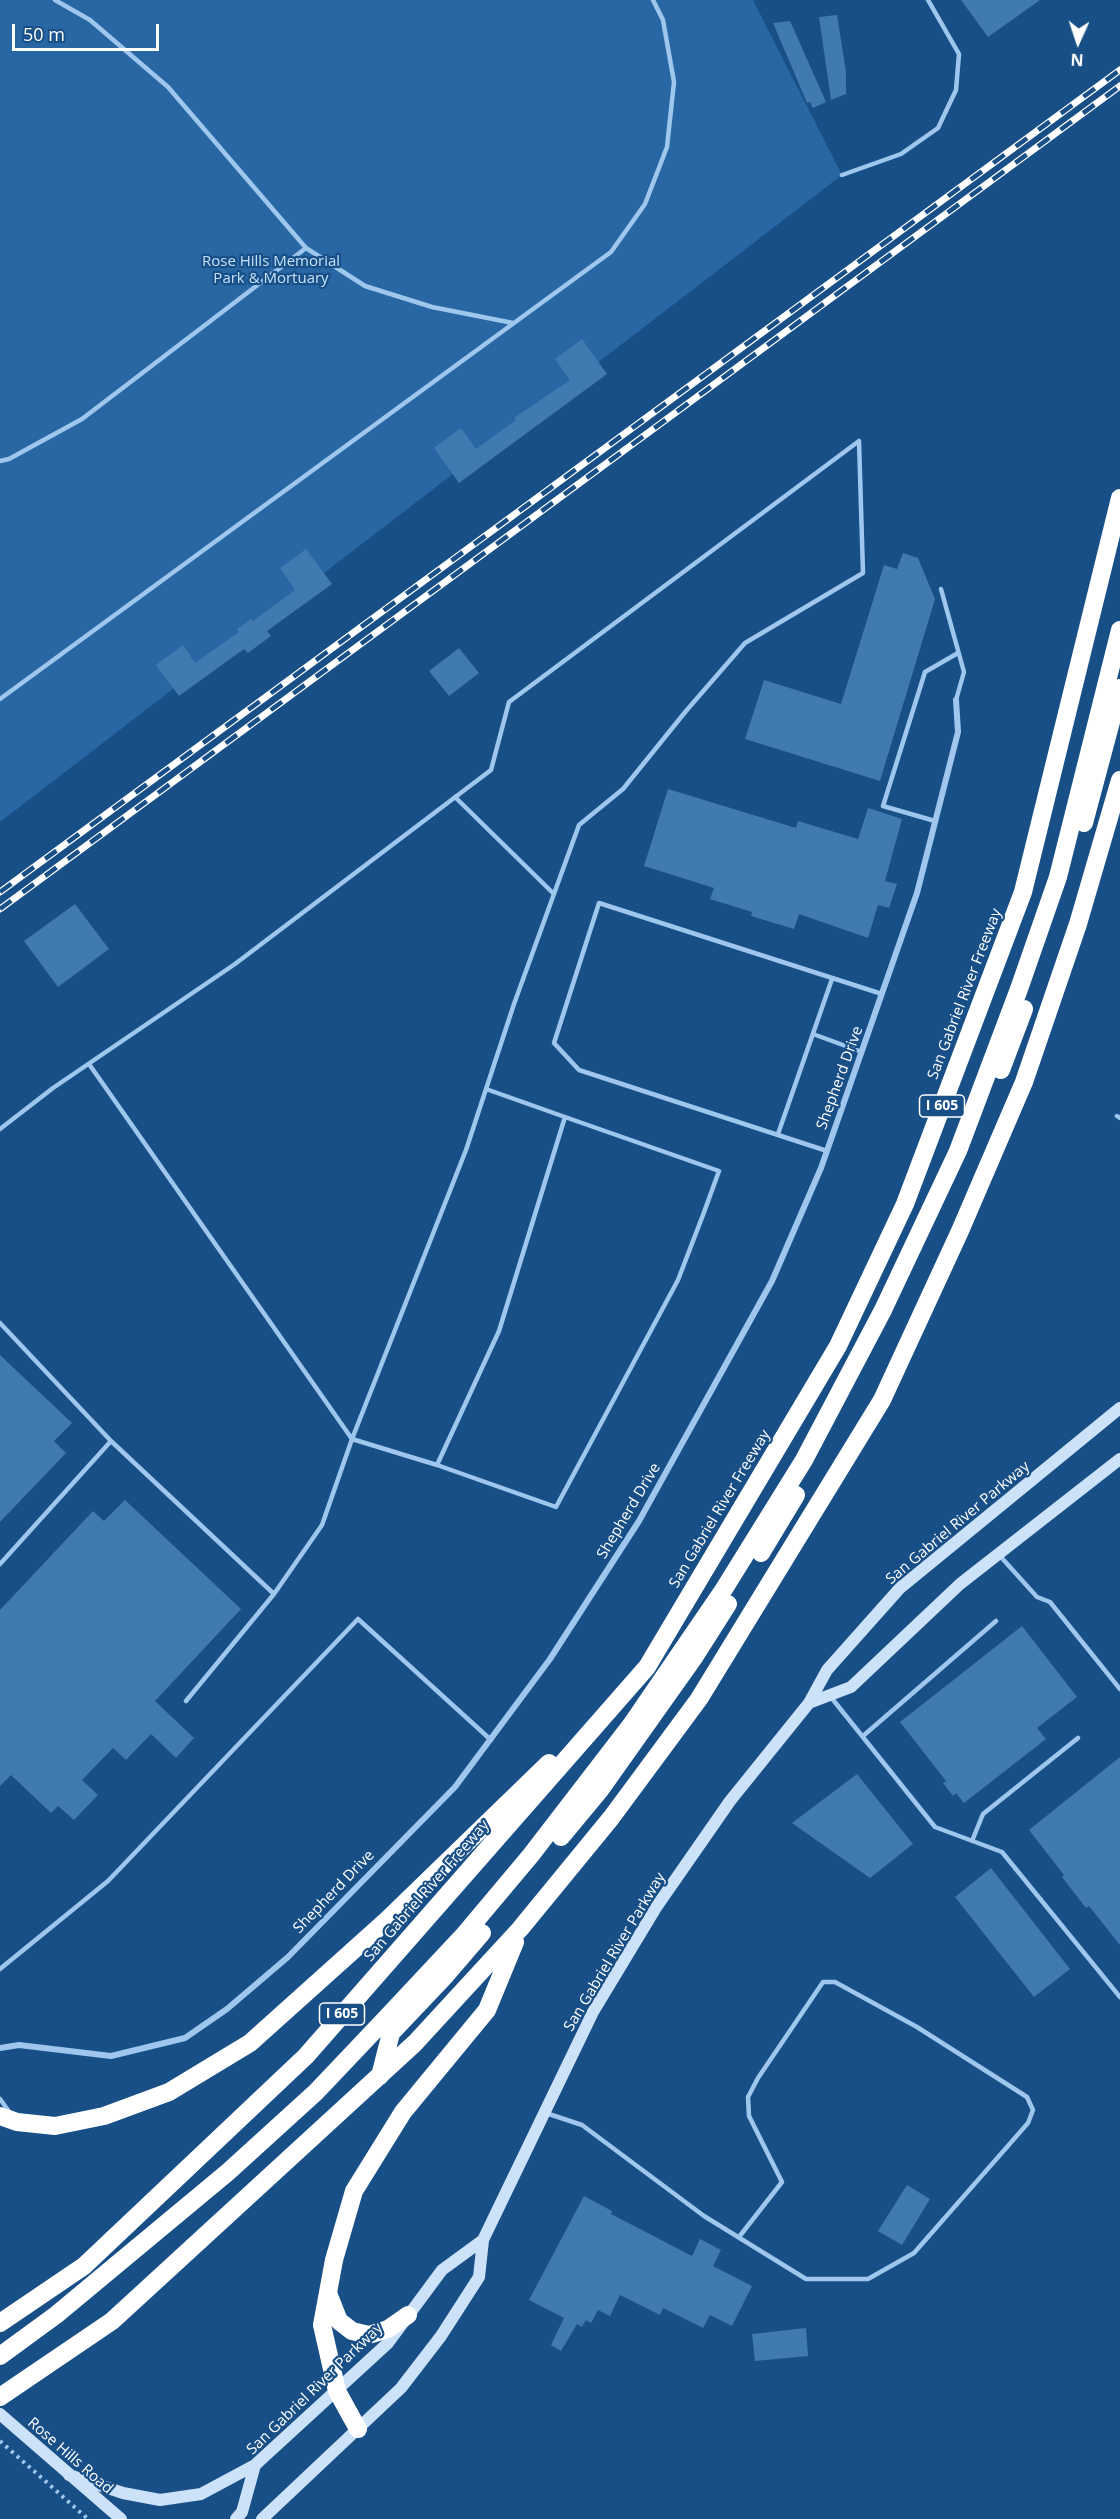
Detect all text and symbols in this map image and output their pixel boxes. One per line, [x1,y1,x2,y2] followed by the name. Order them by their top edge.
[15,12,162,50] scale bar
[1048,12,1108,72] north arrow
[23,22,65,46] text: 50 m
[1070,49,1084,71] text: N
[202,253,340,288] park label: Rose Hills Memorial Park & Mortuary
[924,906,1006,1082] street label: San Gabriel River Freeway
[813,1024,867,1132] street label: Shepherd Drive
[920,1095,964,1117] road number: I 605
[666,1427,774,1591] street label: San Gabriel River Freeway
[883,1458,1033,1588] street label: San Gabriel River Parkway
[593,1460,665,1562] street label: Shepherd Drive
[361,1817,493,1965] street label: San Gabriel River Freeway
[290,1847,378,1937] street label: Shepherd Drive
[560,1869,670,2035] street label: San Gabriel River Parkway
[320,2003,364,2025] road number: I 605
[243,2319,387,2459] street label: San Gabriel River Parkway
[24,2414,116,2498] street label: Rose Hills Road

